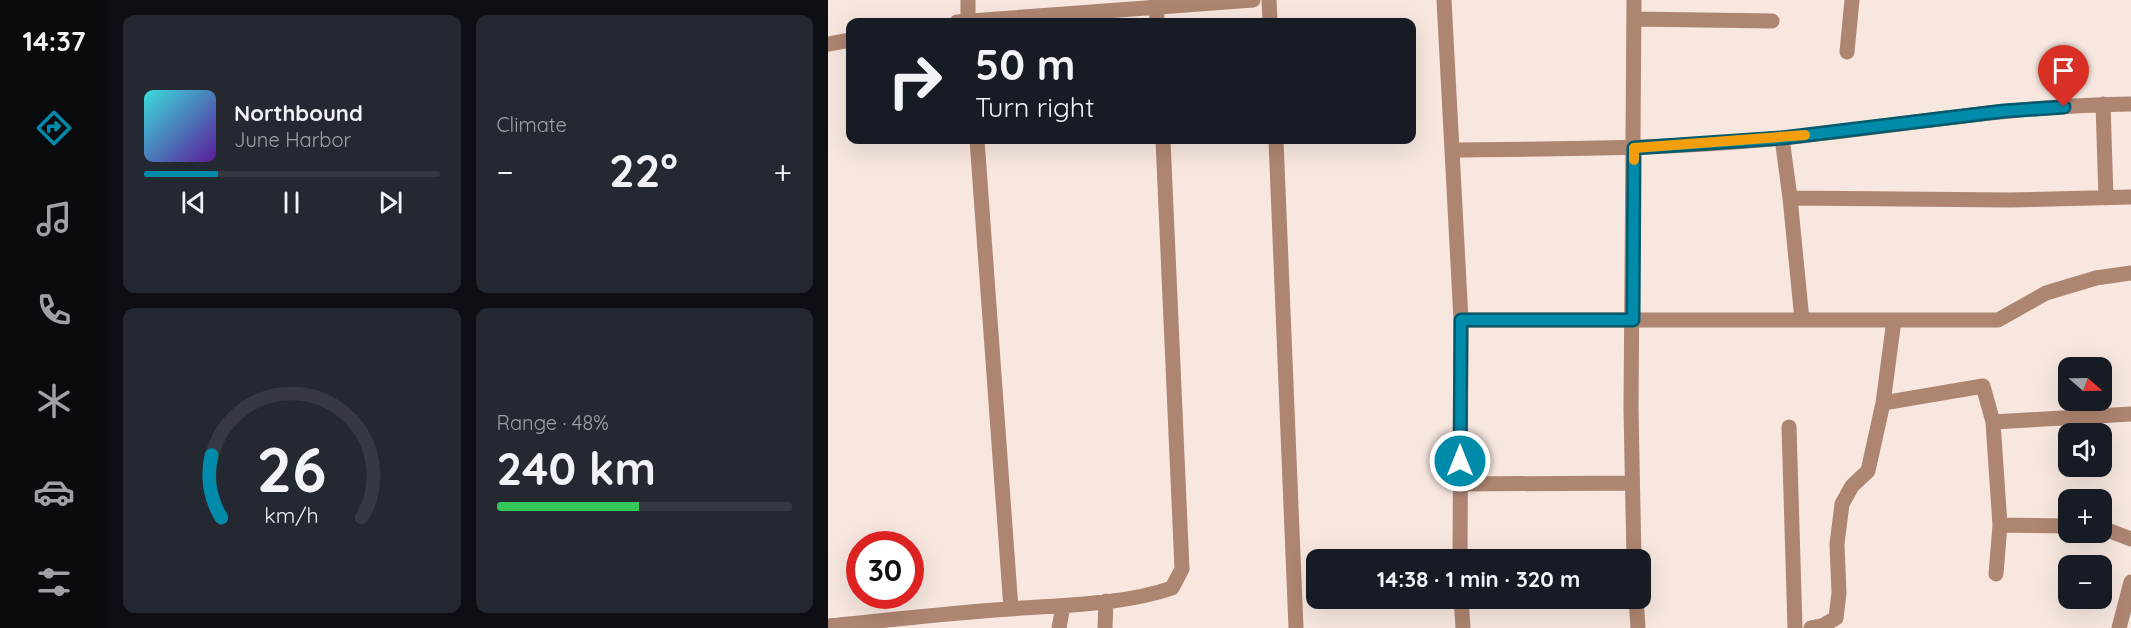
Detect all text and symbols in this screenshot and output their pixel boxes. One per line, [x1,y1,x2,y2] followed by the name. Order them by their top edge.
[22,24,86,58] text: 14:37
[975,38,1075,91] text: 50 m
[876,42,954,120] icon: right
[2038,45,2089,107] pin
[2047,54,2080,87] icon: arrive
[975,90,1094,124] text: Turn right
[234,99,363,127] text: Northbound
[33,107,75,149] icon: directions
[497,112,567,137] text: Climate
[234,127,351,152] text: June Harbor
[609,142,678,198] text: 22°
[497,151,514,192] text: −
[773,151,792,192] text: +
[177,186,210,219] icon: previous
[275,186,308,219] icon: pause
[374,186,407,219] icon: next
[33,198,75,240] icon: music
[33,289,75,331] icon: phone
[2058,357,2112,411] north arrow
[2058,357,2112,609] map controls
[33,380,75,422] icon: climate
[497,410,609,435] text: Range · 48%
[2058,423,2112,477] button: sound
[1428,429,1492,493] position arrow
[257,430,327,508] text: 26
[497,440,656,496] text: 240 km
[33,471,75,513] icon: car
[2058,489,2112,543] button: +
[265,502,319,528] text: km/h
[846,531,924,609] speed limit sign: 30
[2058,555,2112,609] button: −
[33,561,75,603] icon: filters
[1377,565,1580,593] text: 14:38 · 1 min · 320 m

